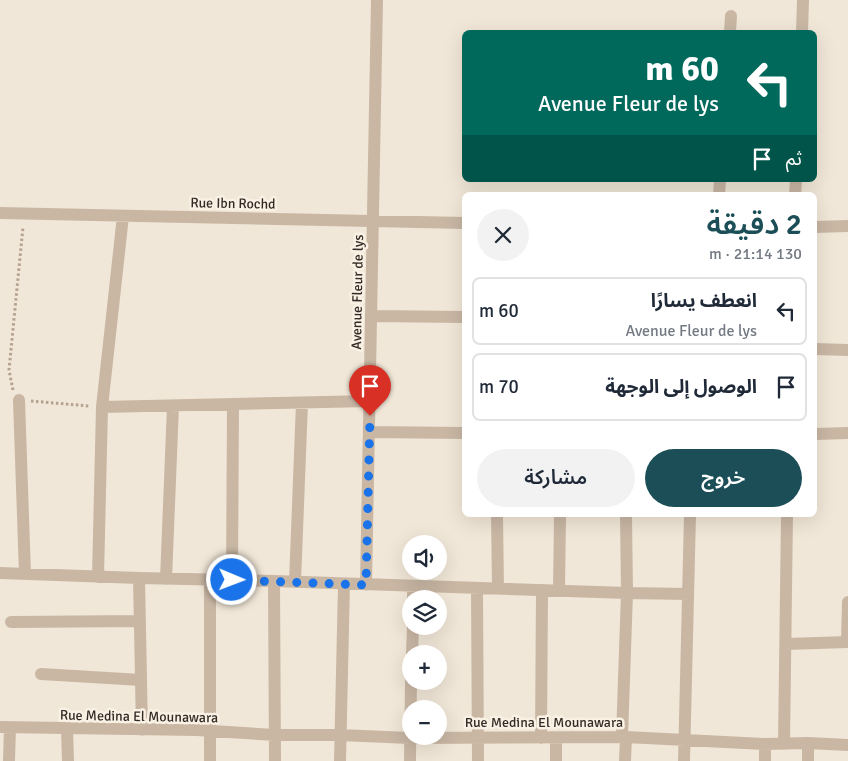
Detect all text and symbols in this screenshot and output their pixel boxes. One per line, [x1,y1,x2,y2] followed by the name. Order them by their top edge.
[645,47,719,90] text: 60 m
[737,50,802,115] icon: left
[538,90,719,117] text: Avenue Fleur de lys
[748,145,776,173] icon: arrive
[786,147,802,171] text: ثم
[190,194,276,213] street label: Rue Ibn Rochd
[706,206,802,243] text: 2 دقيقة
[477,209,529,261] button: close
[348,234,367,350] street label: Avenue Fleur de lys
[709,244,802,264] text: 130 m · 21:14
[651,289,757,313] text: انعطف يسارًا
[772,297,800,325] icon: left
[479,299,519,323] text: 60 m
[625,321,757,341] text: Avenue Fleur de lys
[349,365,391,416] pin
[356,372,384,400] icon: arrive
[772,373,800,401] icon: arrive
[479,375,519,399] text: 70 m
[605,375,757,399] text: الوصول إلى الوجهة
[477,449,635,507] button: مشاركة
[645,449,802,507] button: خروج
[402,535,447,745] map controls
[402,535,447,580] button: sound
[205,553,257,605] position arrow
[402,590,447,635] button: layers
[402,645,447,690] button: +
[402,700,447,745] button: −
[60,707,218,726] street label: Rue Medina El Mounawara
[465,714,623,731] street label: Rue Medina El Mounawara

